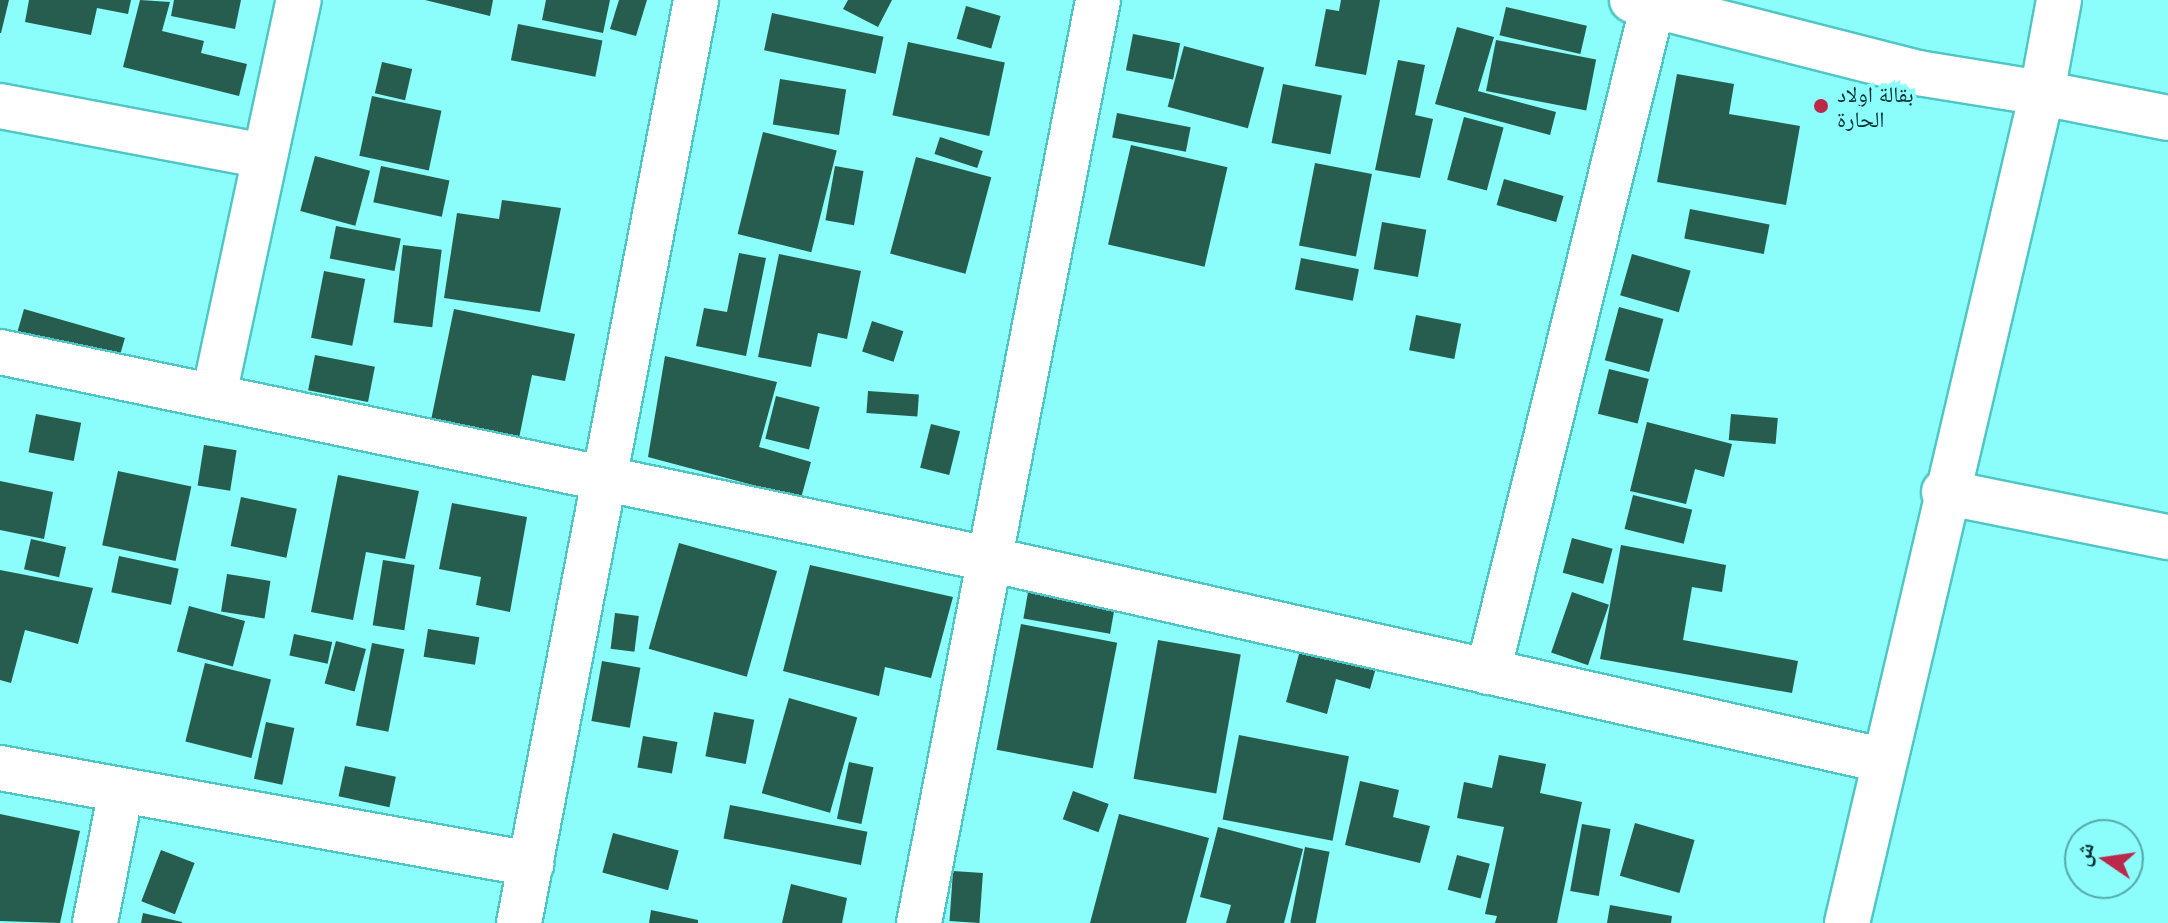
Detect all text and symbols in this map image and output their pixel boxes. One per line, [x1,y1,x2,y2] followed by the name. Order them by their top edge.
[1837,80,1913,132] place label: بقالة اولاد الحارة
[1812,97,1830,115] marker: بقالة اولاد الحارة
[2064,819,2144,899] north arrow
[2065,839,2100,869] text: ش

